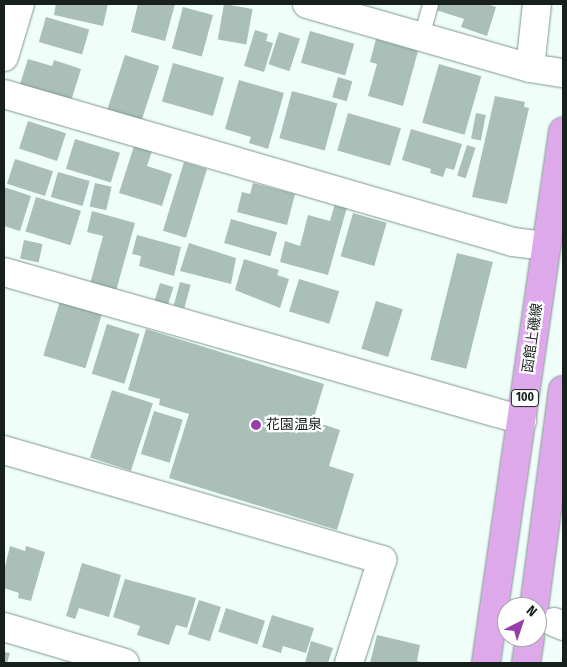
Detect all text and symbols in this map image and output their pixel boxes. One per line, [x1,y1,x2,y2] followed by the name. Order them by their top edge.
[520,302,546,374] street label: 函館上磯線
[510,388,540,408] road number: 100
[266,417,322,433] place label: 花園温泉
[250,419,262,431] marker: 花園温泉
[497,597,547,647] north arrow
[523,602,540,620] text: N

